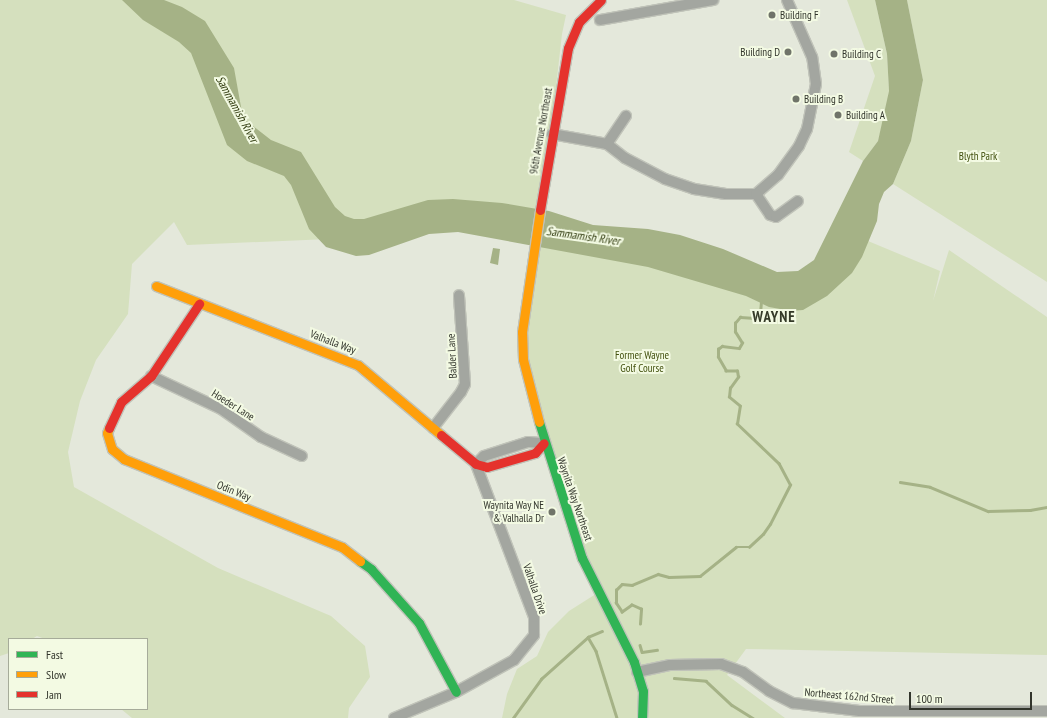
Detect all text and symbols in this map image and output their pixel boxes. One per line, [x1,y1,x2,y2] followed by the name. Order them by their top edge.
[780,8,819,22] place label: Building F
[767,10,777,20] marker: Building F
[740,45,780,59] place label: Building D
[783,47,793,57] marker: Building D
[842,47,881,61] place label: Building C
[829,49,839,59] marker: Building C
[213,73,261,145] water label: Sammamish River
[527,87,555,175] street label: 96th Avenue Northeast
[804,92,843,106] place label: Building B
[791,94,801,104] marker: Building B
[846,108,885,122] place label: Building A
[833,110,843,120] marker: Building A
[959,149,997,163] park label: Blyth Park
[545,224,621,248] water label: Sammamish River
[752,308,796,326] district label: WAYNE
[308,327,358,357] street label: Valhalla Way
[444,333,460,379] street label: Balder Lane
[615,349,669,375] park label: Former Wayne Golf Course
[209,387,257,423] street label: Hoeder Lane
[554,455,596,543] street label: Waynita Way Northeast
[215,478,253,504] street label: Odin Way
[483,499,544,525] place label: Waynita Way NE & Valhalla Dr
[547,507,557,517] marker: Waynita Way NE & Valhalla Dr
[520,562,550,616] street label: Valhalla Drive
[8,638,148,710] legend
[46,647,63,662] text: Fast
[46,667,66,682] text: Slow
[911,684,1034,710] scale bar
[804,686,894,706] street label: Northeast 162nd Street
[46,687,62,702] text: Jam
[916,691,943,706] text: 100 m

